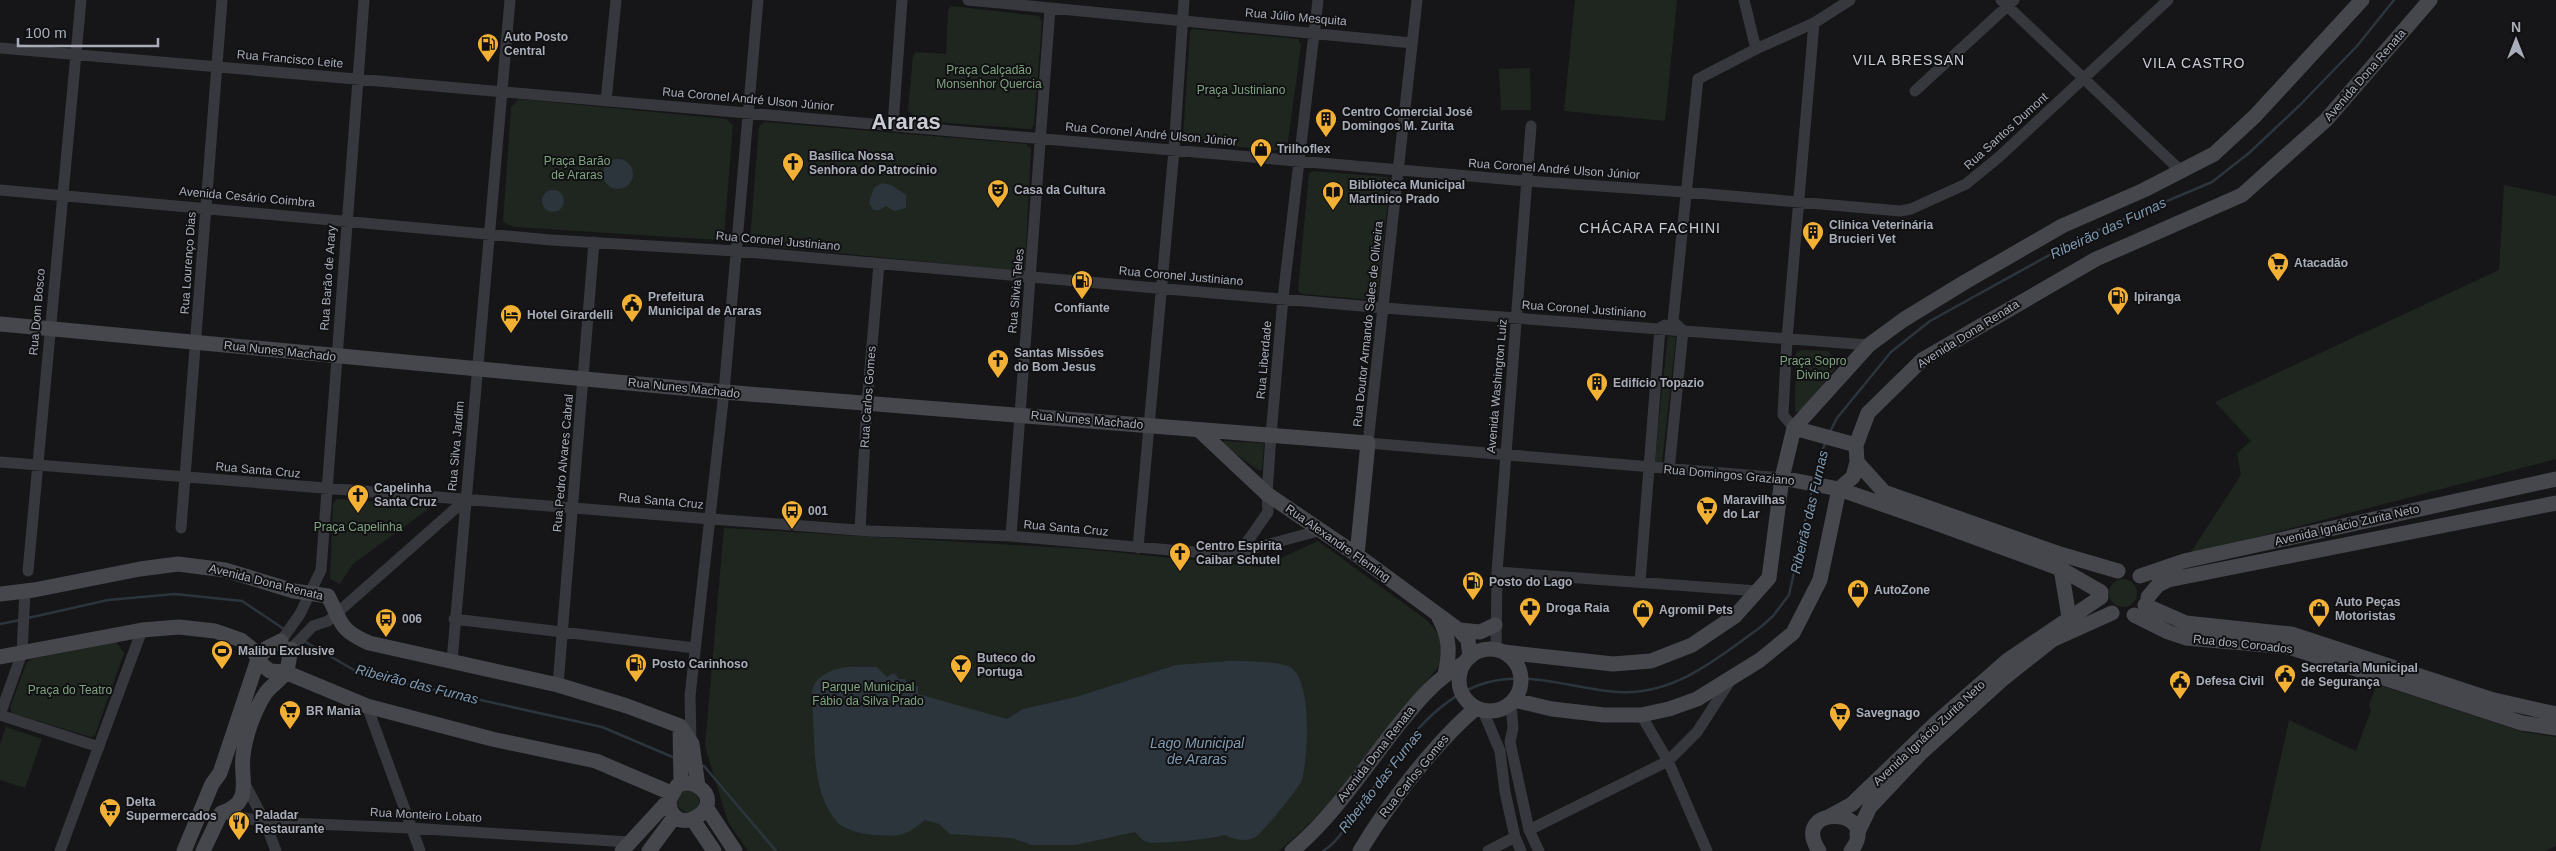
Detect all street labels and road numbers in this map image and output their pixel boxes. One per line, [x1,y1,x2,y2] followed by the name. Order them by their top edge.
[1245,6,1348,28] street label: Rua Júlio Mesquita
[2321,26,2409,124] street label: Avenida Dona Renata
[236,47,344,71] street label: Rua Francisco Leite
[662,85,834,113] street label: Rua Coronel André Ulson Júnior
[1961,89,2051,172] street label: Rua Santos Dumont
[1065,120,1237,148] street label: Rua Coronel André Ulson Júnior
[1468,156,1640,182] street label: Rua Coronel André Ulson Júnior
[178,184,316,210] street label: Avenida Cesário Coimbra
[177,211,199,315] street label: Rua Lourenço Dias
[1350,220,1386,428] street label: Rua Doutor Armando Sales de Oliveira
[317,225,339,331] street label: Rua Barão de Arary
[715,229,841,253] street label: Rua Coronel Justiniano
[1005,248,1027,334] street label: Rua Silvia Teles
[1118,264,1244,288] street label: Rua Coronel Justiniano
[26,268,48,356] street label: Rua Dom Bosco
[1915,297,2022,371] street label: Avenida Dona Renata
[1521,298,1647,320] street label: Rua Coronel Justiniano
[1484,318,1510,454] street label: Avenida Washington Luiz
[1254,320,1274,400] street label: Rua Liberdade
[223,338,337,364] street label: Rua Nunes Machado
[857,346,879,448] street label: Rua Carlos Gomes
[627,375,741,401] street label: Rua Nunes Machado
[550,393,576,533] street label: Rua Pedro Alvares Cabral
[445,400,467,492] street label: Rua Silva Jardim
[1030,408,1144,432] street label: Rua Nunes Machado
[215,459,301,481] street label: Rua Santa Cruz
[1663,462,1795,488] street label: Rua Domingos Graziano
[618,490,704,512] street label: Rua Santa Cruz
[1283,501,1393,585] street label: Rua Alexandre Fleming
[2273,501,2421,548] street label: Avenida Ignácio Zurita Neto
[1023,517,1109,539] street label: Rua Santa Cruz
[207,561,325,603] street label: Avenida Dona Renata
[2193,632,2293,656] street label: Rua dos Coroados
[1870,677,1988,789] street label: Avenida Ignácio Zurita Neto
[1334,703,1418,804] street label: Avenida Dona Renata
[1376,732,1452,820] street label: Rua Carlos Gomes
[370,805,483,825] street label: Rua Monteiro Lobato

